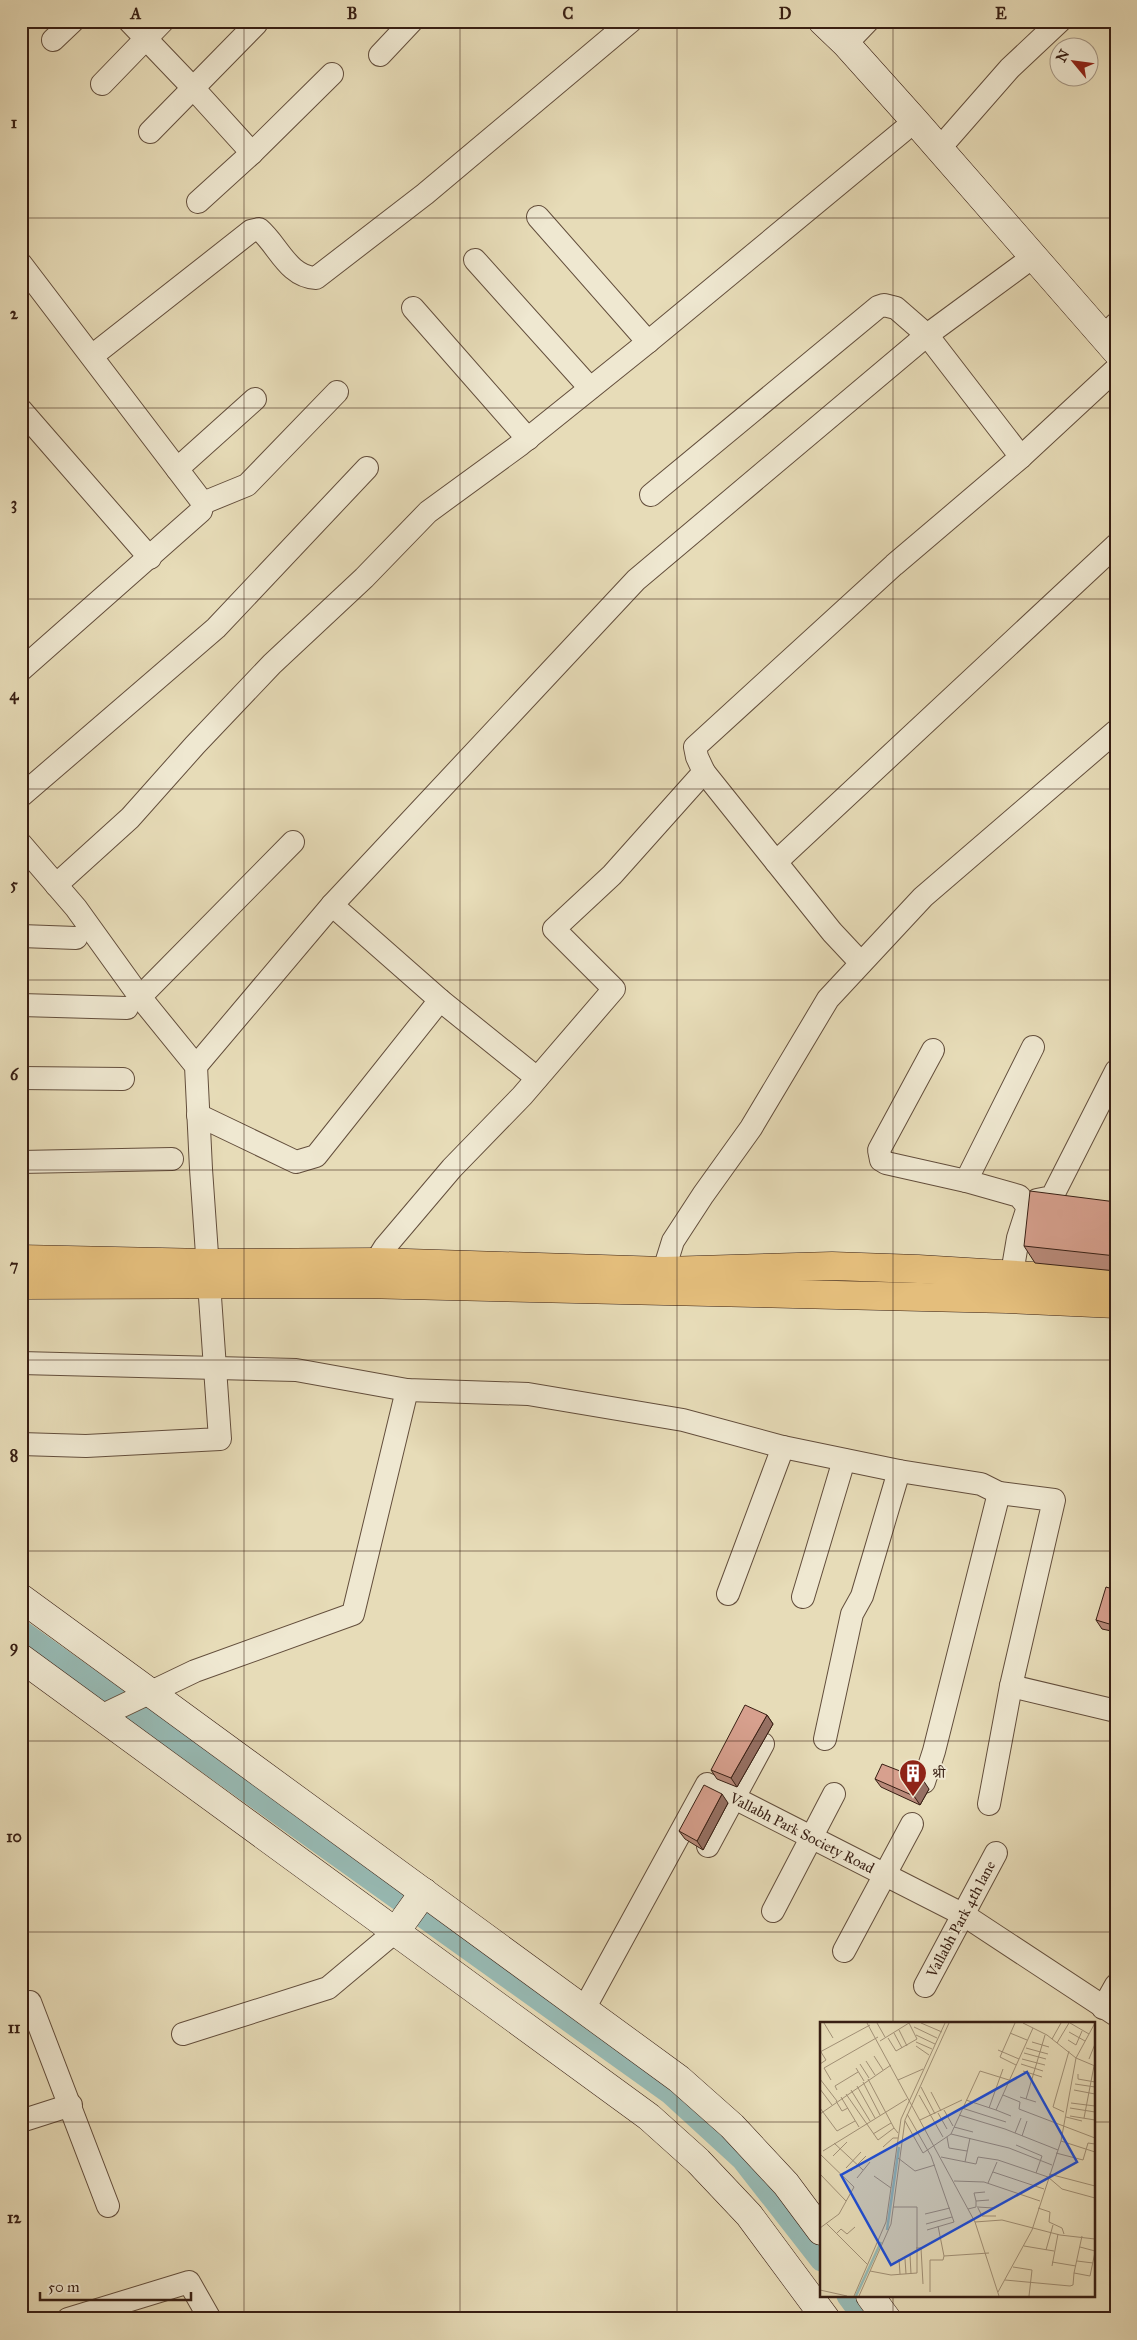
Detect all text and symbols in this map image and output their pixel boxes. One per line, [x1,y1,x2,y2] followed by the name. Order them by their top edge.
[130,4,142,23] text: A
[347,4,357,23] text: B
[563,4,574,23] text: C
[779,4,792,23] text: D
[995,4,1007,23] text: E
[1050,38,1100,88] north arrow
[1053,47,1073,65] text: N
[11,113,18,132] text: 1
[10,304,19,323] text: 2
[11,494,17,514] text: 3
[10,685,20,705] text: 4
[10,875,18,894] text: 5
[10,1065,19,1084] text: 6
[10,1256,19,1275] text: 7
[10,1446,18,1465] text: 8
[10,1637,18,1657] text: 9
[898,1758,928,1797] building icon: श्री
[932,1764,947,1782] place label: श्री
[726,1788,878,1877] street label: Vallabh Park Society Road
[6,1827,22,1846] text: 10
[922,1858,999,1981] street label: Vallabh Park 4th lane
[8,2018,21,2037] text: 11
[820,2022,1094,2298] inset map
[7,2208,22,2227] text: 12
[40,2270,191,2302] scale bar
[48,2278,80,2296] text: 50 m

